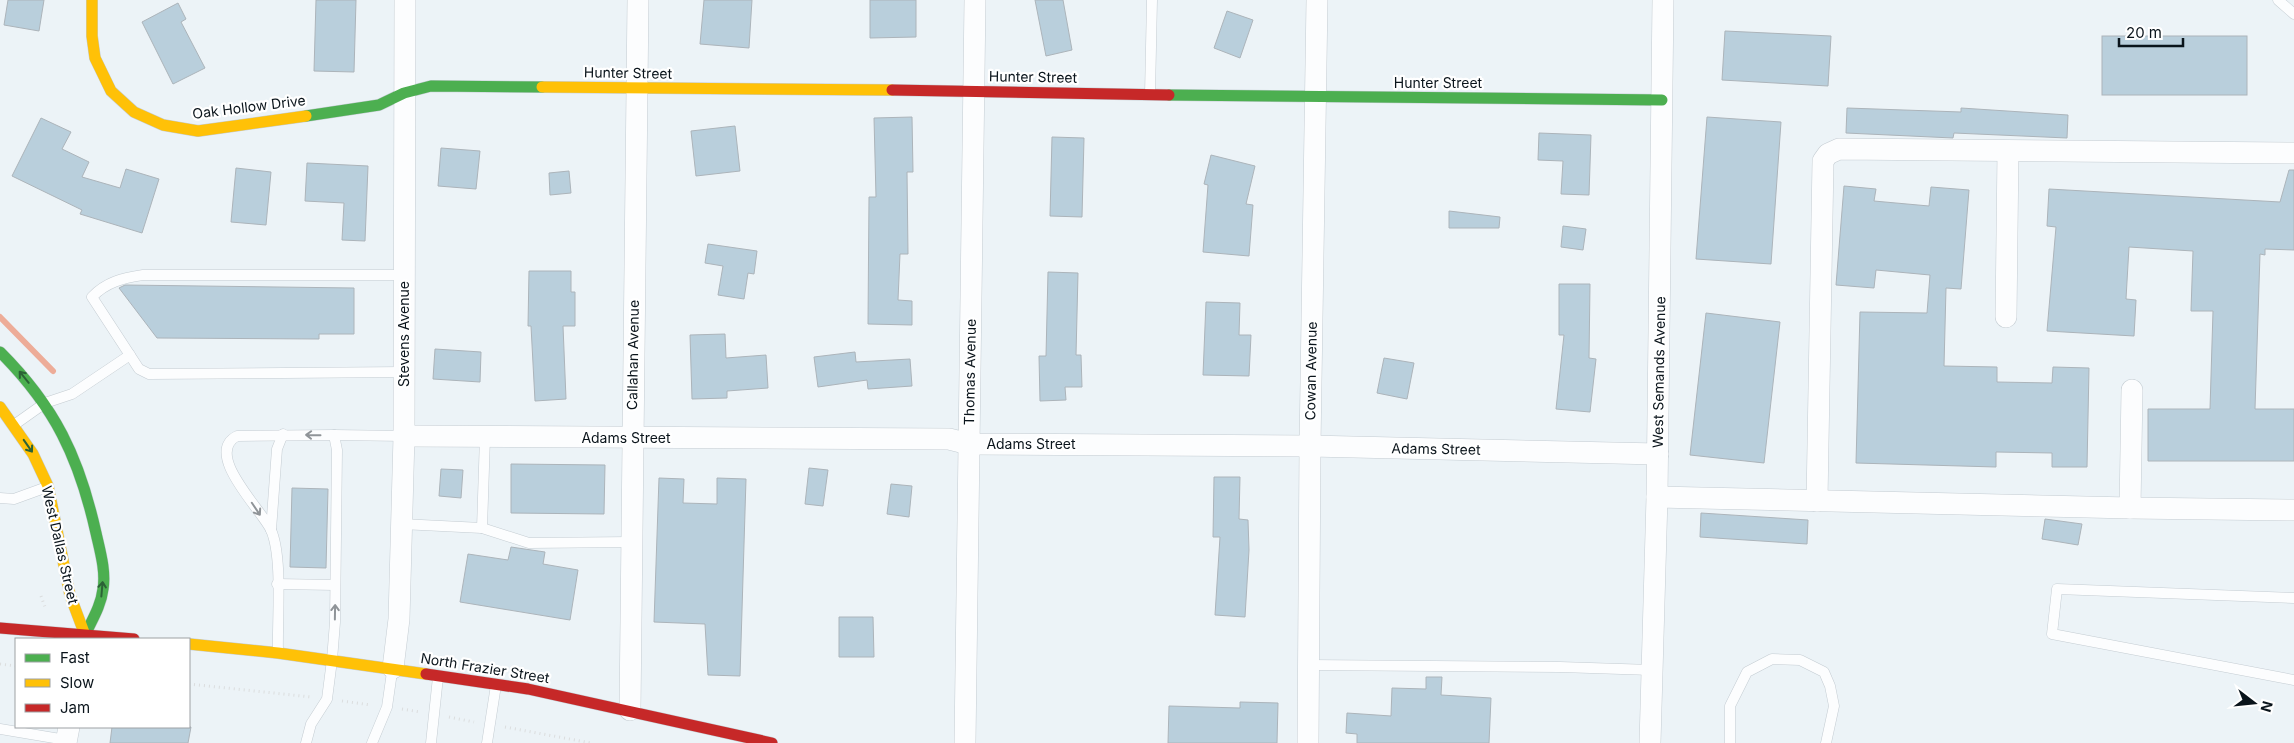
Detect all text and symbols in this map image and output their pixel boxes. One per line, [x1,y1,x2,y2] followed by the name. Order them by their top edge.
[2119,15,2183,47] scale bar
[2126,23,2162,42] text: 20 m
[584,63,673,82] street label: Hunter Street
[989,67,1078,86] street label: Hunter Street
[1394,74,1483,91] street label: Hunter Street
[191,91,307,122] street label: Oak Hollow Drive
[395,281,412,387] street label: Stevens Avenue
[1649,296,1668,448] street label: West Semands Avenue
[623,300,642,410] street label: Callahan Avenue
[960,319,979,425] street label: Thomas Avenue
[1301,321,1320,421] street label: Cowan Avenue
[18,371,29,384] one-way arrow
[581,429,671,446] street label: Adams Street
[306,430,322,440] one-way arrow
[986,435,1076,452] street label: Adams Street
[23,439,33,453] one-way arrow
[1391,439,1481,458] street label: Adams Street
[39,484,82,606] street label: West Dallas Street
[251,502,262,516] one-way arrow
[97,582,106,598] one-way arrow
[330,604,340,620] one-way arrow
[15,638,190,728] legend
[60,648,90,667] text: Fast
[419,649,551,686] street label: North Frazier Street
[60,673,94,692] text: Slow
[2229,678,2279,728] north arrow
[60,698,90,717] text: Jam
[2257,699,2277,714] text: N

